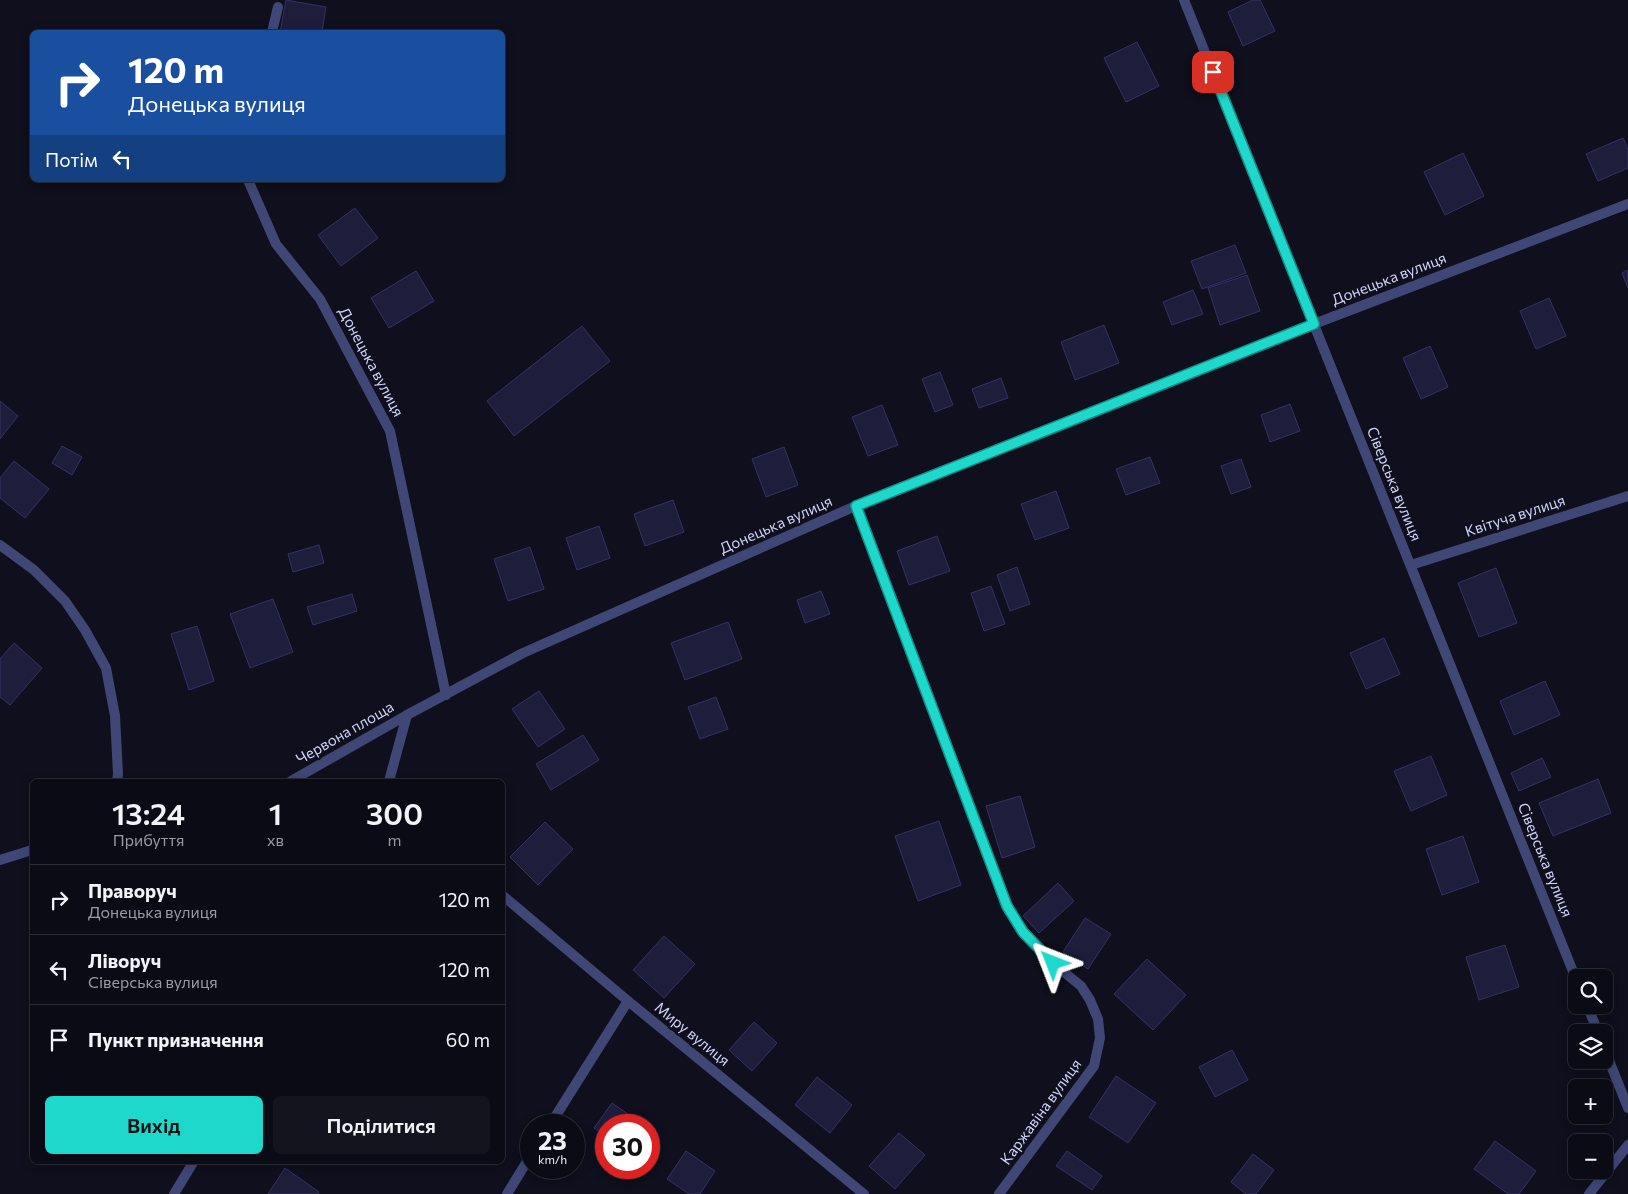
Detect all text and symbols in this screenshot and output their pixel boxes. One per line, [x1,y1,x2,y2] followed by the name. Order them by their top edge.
[128,47,224,90] text: 120 m
[45,50,110,115] icon: right
[1192,51,1234,93] pin
[1199,58,1227,86] icon: arrive
[128,90,306,117] text: Донецька вулиця
[108,145,136,173] icon: left
[45,148,98,171] text: Потім
[1329,248,1449,308] street label: Донецька вулиця
[335,304,408,419] street label: Донецька вулиця
[1364,424,1426,543] street label: Сіверська вулиця
[1462,490,1567,540] street label: Квітуча вулиця
[717,491,835,557] street label: Донецька вулиця
[293,697,396,767] street label: Червона площа
[112,794,185,831] text: 13:24
[269,794,282,831] text: 1
[366,794,423,831] text: 300
[1515,800,1577,919] street label: Сіверська вулиця
[113,830,184,849] text: Прибуття
[267,830,284,849] text: хв
[388,830,401,849] text: m
[88,879,177,902] text: Праворуч
[45,886,73,914] icon: right
[439,888,490,911] text: 120 m
[88,902,217,921] text: Донецька вулиця
[1026,936,1078,988] position arrow
[88,949,161,972] text: Ліворуч
[45,956,73,984] icon: left
[439,958,490,981] text: 120 m
[1568,969,1613,1179] map controls
[1568,969,1613,1014] button: search
[88,972,218,991] text: Сіверська вулиця
[652,998,734,1069] street label: Миру вулиця
[1568,1024,1613,1069] button: layers
[45,1026,73,1054] icon: arrive
[88,1028,264,1051] text: Пункт призначення
[446,1028,490,1051] text: 60 m
[996,1055,1085,1168] street label: Каржавіна вулиця
[1568,1079,1613,1124] button: +
[45,1096,263,1154] button: Вихід
[273,1096,490,1154] button: Поділитися
[595,1114,660,1179] speed limit sign: 30
[538,1125,567,1155] text: 23
[1568,1134,1613,1179] button: −
[538,1152,567,1166] text: km/h

